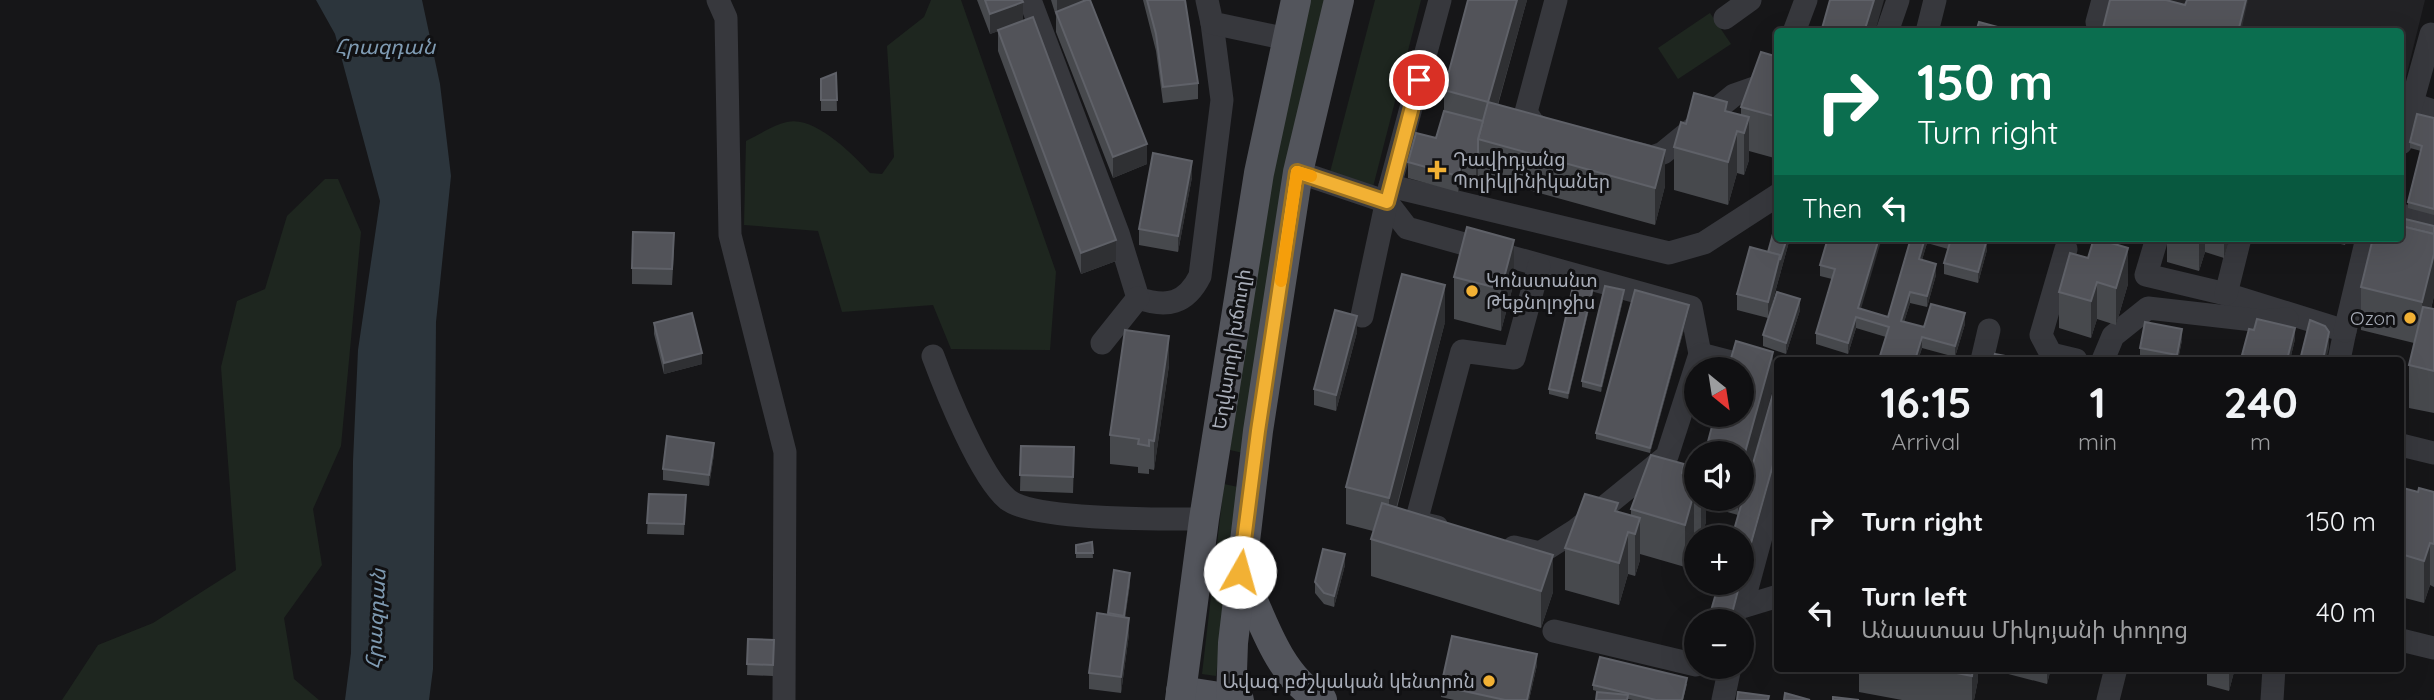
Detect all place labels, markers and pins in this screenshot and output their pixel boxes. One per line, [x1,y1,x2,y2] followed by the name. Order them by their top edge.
[1389,50,1449,110] pin
[1453,147,1610,193] place label: Դավիդյանց Պոլիկլինիկաներ
[1427,160,1447,180] marker: Դավիդյանց Պոլիկլինիկաներ
[1486,268,1598,314] place label: Կոնստանտ Թեքնոլոջիս
[1464,283,1480,299] marker: Կոնստանտ Թեքնոլոջիս
[2350,306,2396,330] place label: Ozon
[2402,310,2418,326] marker: Ozon
[1222,669,1475,693] place label: Ավագ բժշկական կենտրոն
[1481,673,1497,689] marker: Ավագ բժշկական կենտրոն

